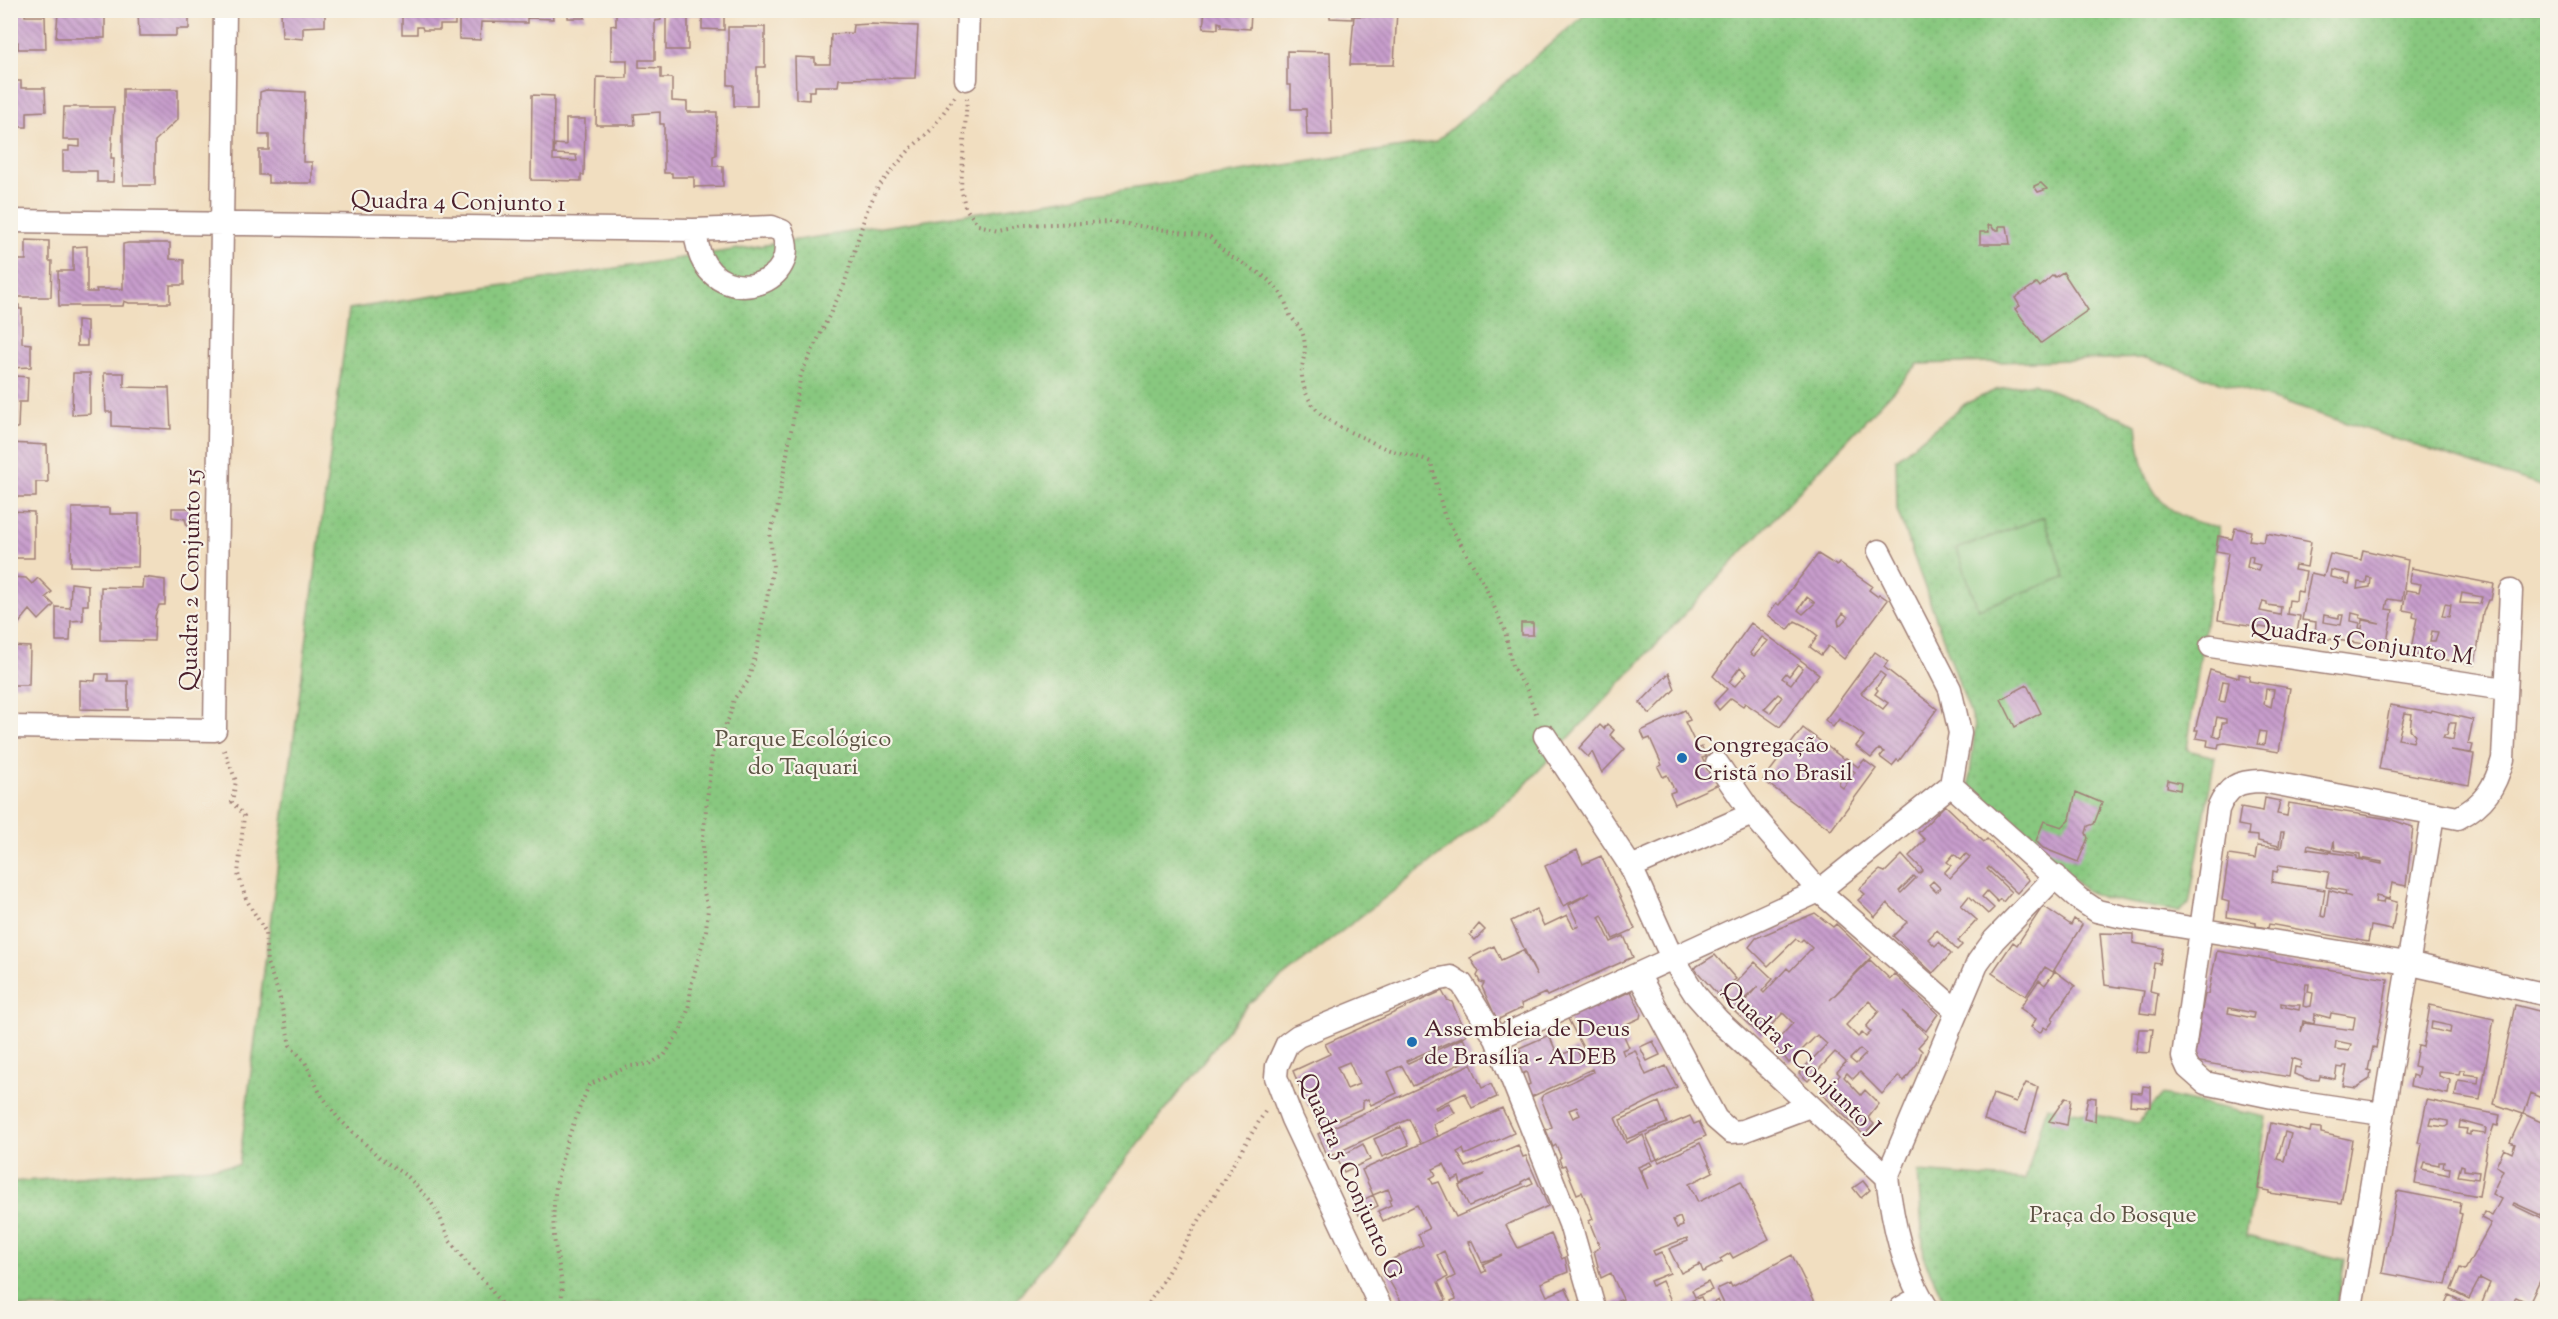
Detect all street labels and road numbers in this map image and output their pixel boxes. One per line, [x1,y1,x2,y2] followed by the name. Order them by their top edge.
[350,184,566,222] street label: Quadra 4 Conjunto 1
[173,469,211,691] street label: Quadra 2 Conjunto 15
[2248,610,2476,675] street label: Quadra 5 Conjunto M
[1712,974,1887,1145] street label: Quadra 5 Conjunto J
[1288,1068,1410,1285] street label: Quadra 5 Conjunto G

